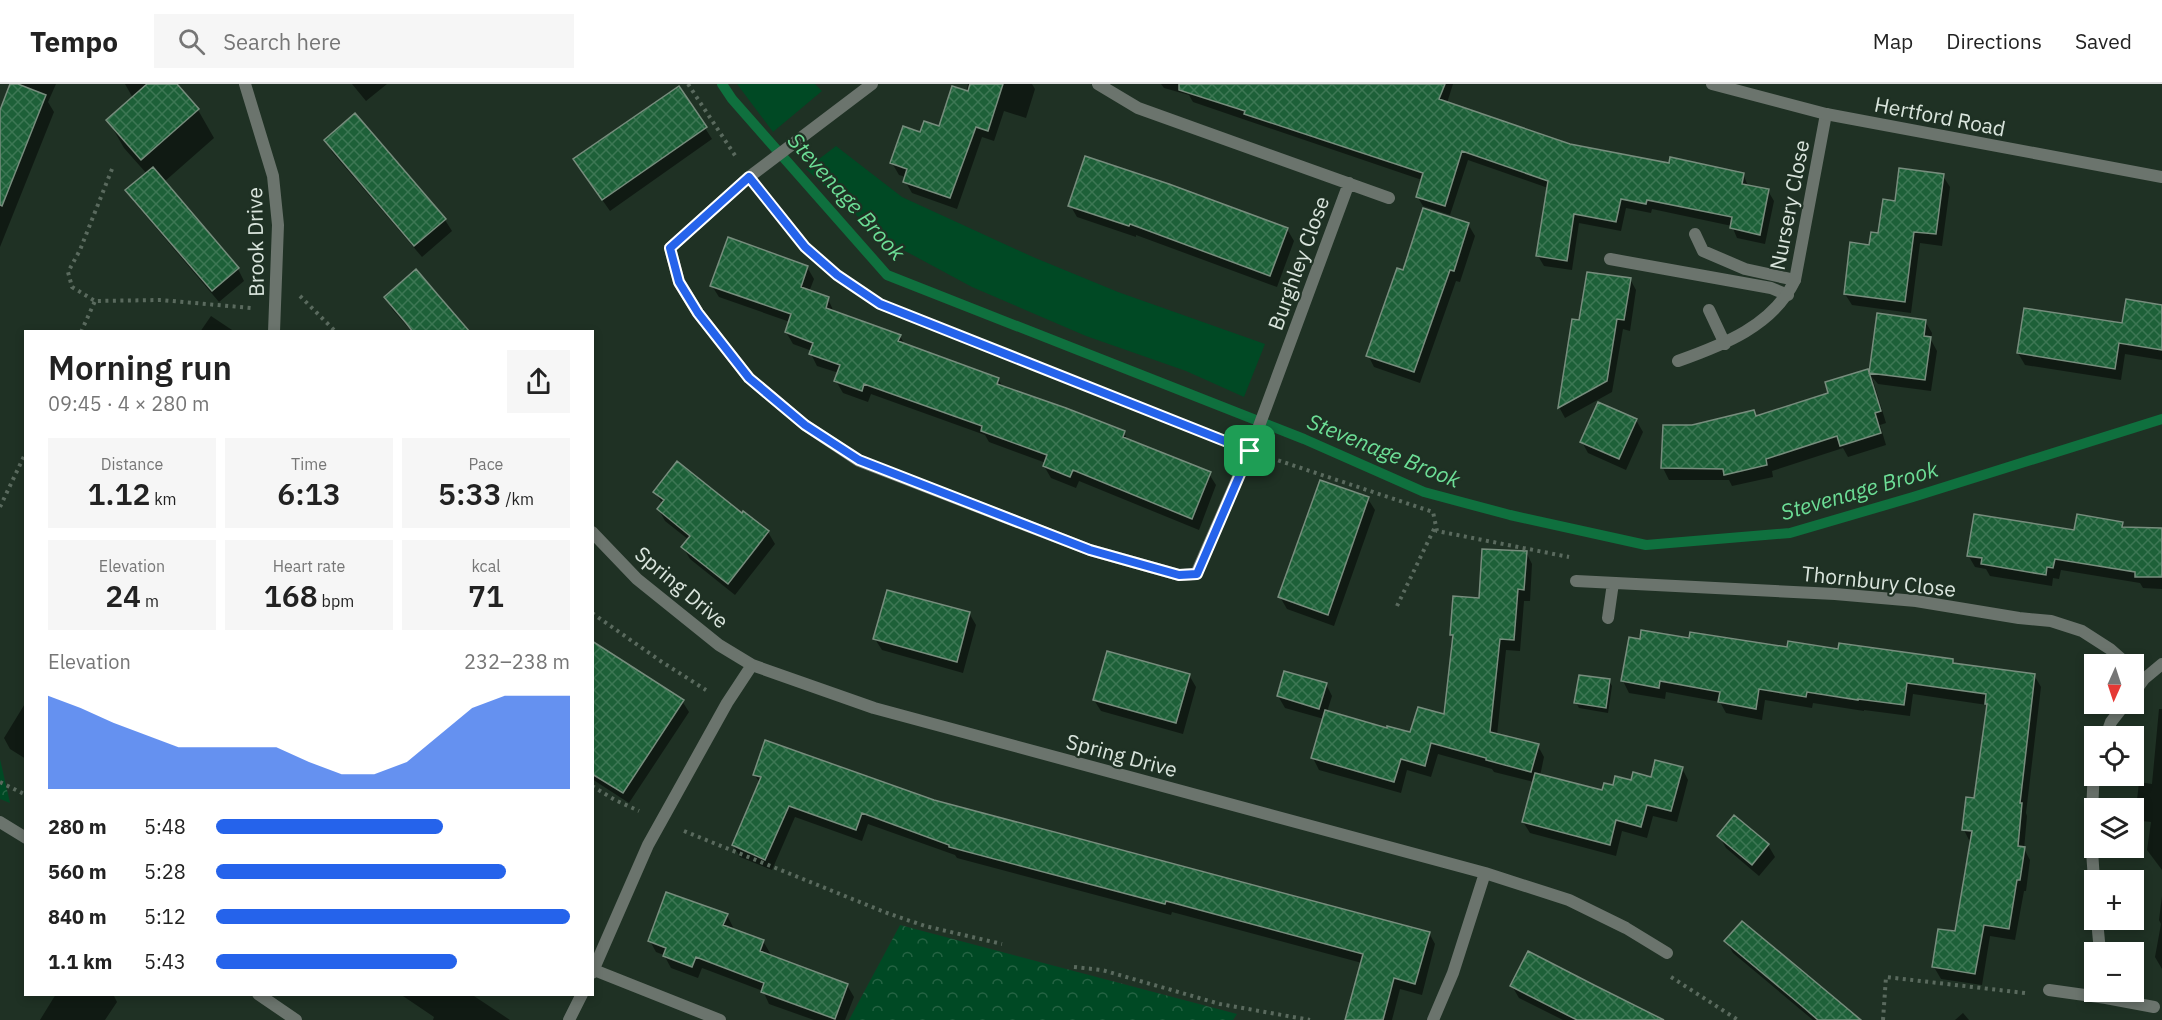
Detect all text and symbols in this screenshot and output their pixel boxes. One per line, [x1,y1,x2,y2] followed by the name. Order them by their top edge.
[154,14,574,68] search box
[30,23,118,60] text: Tempo
[175,25,208,58] icon: search
[223,27,341,56] text: Search here
[1873,27,1913,55] text: Map
[1946,27,2042,55] text: Directions
[2075,27,2132,55] text: Saved
[1872,90,2008,142] street label: Hertford Road
[782,126,913,267] water label: Stevenage Brook
[1763,138,1815,272] street label: Nursery Close
[240,187,270,297] street label: Brook Drive
[1261,192,1335,334] street label: Burghley Close
[48,346,232,389] text: Morning run
[507,350,570,413] button: share
[48,390,209,417] text: 09:45 · 4 × 280 m
[1303,406,1465,494] water label: Stevenage Brook
[1224,425,1275,476] pin
[1233,434,1266,467] icon: arrive
[1777,453,1942,526] water label: Stevenage Brook
[101,454,163,474] text: Distance
[291,454,327,474] text: Time
[469,454,503,474] text: Pace
[87,474,150,513] text: 1.12
[277,474,341,513] text: 6:13
[438,474,502,513] text: 5:33
[150,489,177,509] text: km
[502,489,534,509] text: /km
[629,540,735,634] street label: Spring Drive
[99,556,165,576] text: Elevation
[273,556,345,576] text: Heart rate
[471,556,501,576] text: kcal
[1800,559,1958,603] street label: Thornbury Close
[105,576,141,615] text: 24
[264,576,318,615] text: 168
[468,576,504,615] text: 71
[141,591,159,611] text: m
[318,591,354,611] text: bpm
[48,648,131,675] text: Elevation
[464,648,570,675] text: 232–238 m
[2084,654,2144,714] north arrow
[2084,654,2144,1002] map controls
[2084,726,2144,786] button: locate
[1063,727,1181,783] street label: Spring Drive
[2084,798,2144,858] button: layers
[48,813,107,840] text: 280 m
[144,813,186,840] text: 5:48
[48,858,107,885] text: 560 m
[144,858,186,885] text: 5:28
[2084,870,2144,930] button: +
[48,903,107,930] text: 840 m
[144,903,186,930] text: 5:12
[2084,942,2144,1002] button: −
[48,948,112,975] text: 1.1 km
[144,948,186,975] text: 5:43

